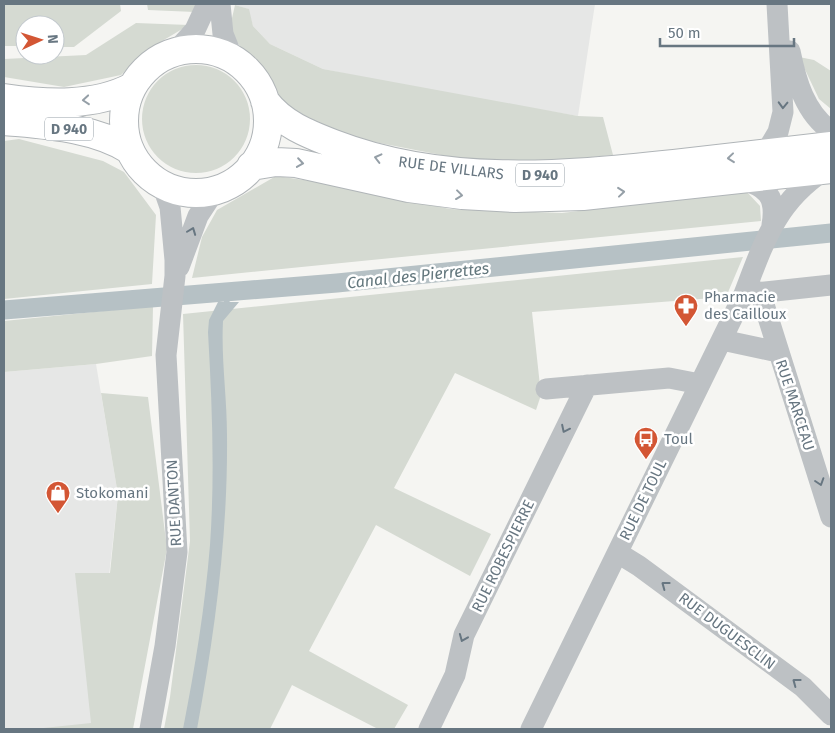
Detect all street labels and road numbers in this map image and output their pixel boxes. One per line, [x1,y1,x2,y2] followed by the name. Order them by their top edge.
[45,118,93,140] road number: D 940
[397,153,505,183] street label: RUE DE VILLARS
[516,164,564,186] road number: D 940
[772,357,818,453] street label: RUE MARCEAU
[616,456,671,543] street label: RUE DE TOUL
[163,459,185,547] street label: RUE DANTON
[468,497,538,615] street label: RUE ROBESPIERRE
[675,589,779,673] street label: RUE DUGUESCLIN

